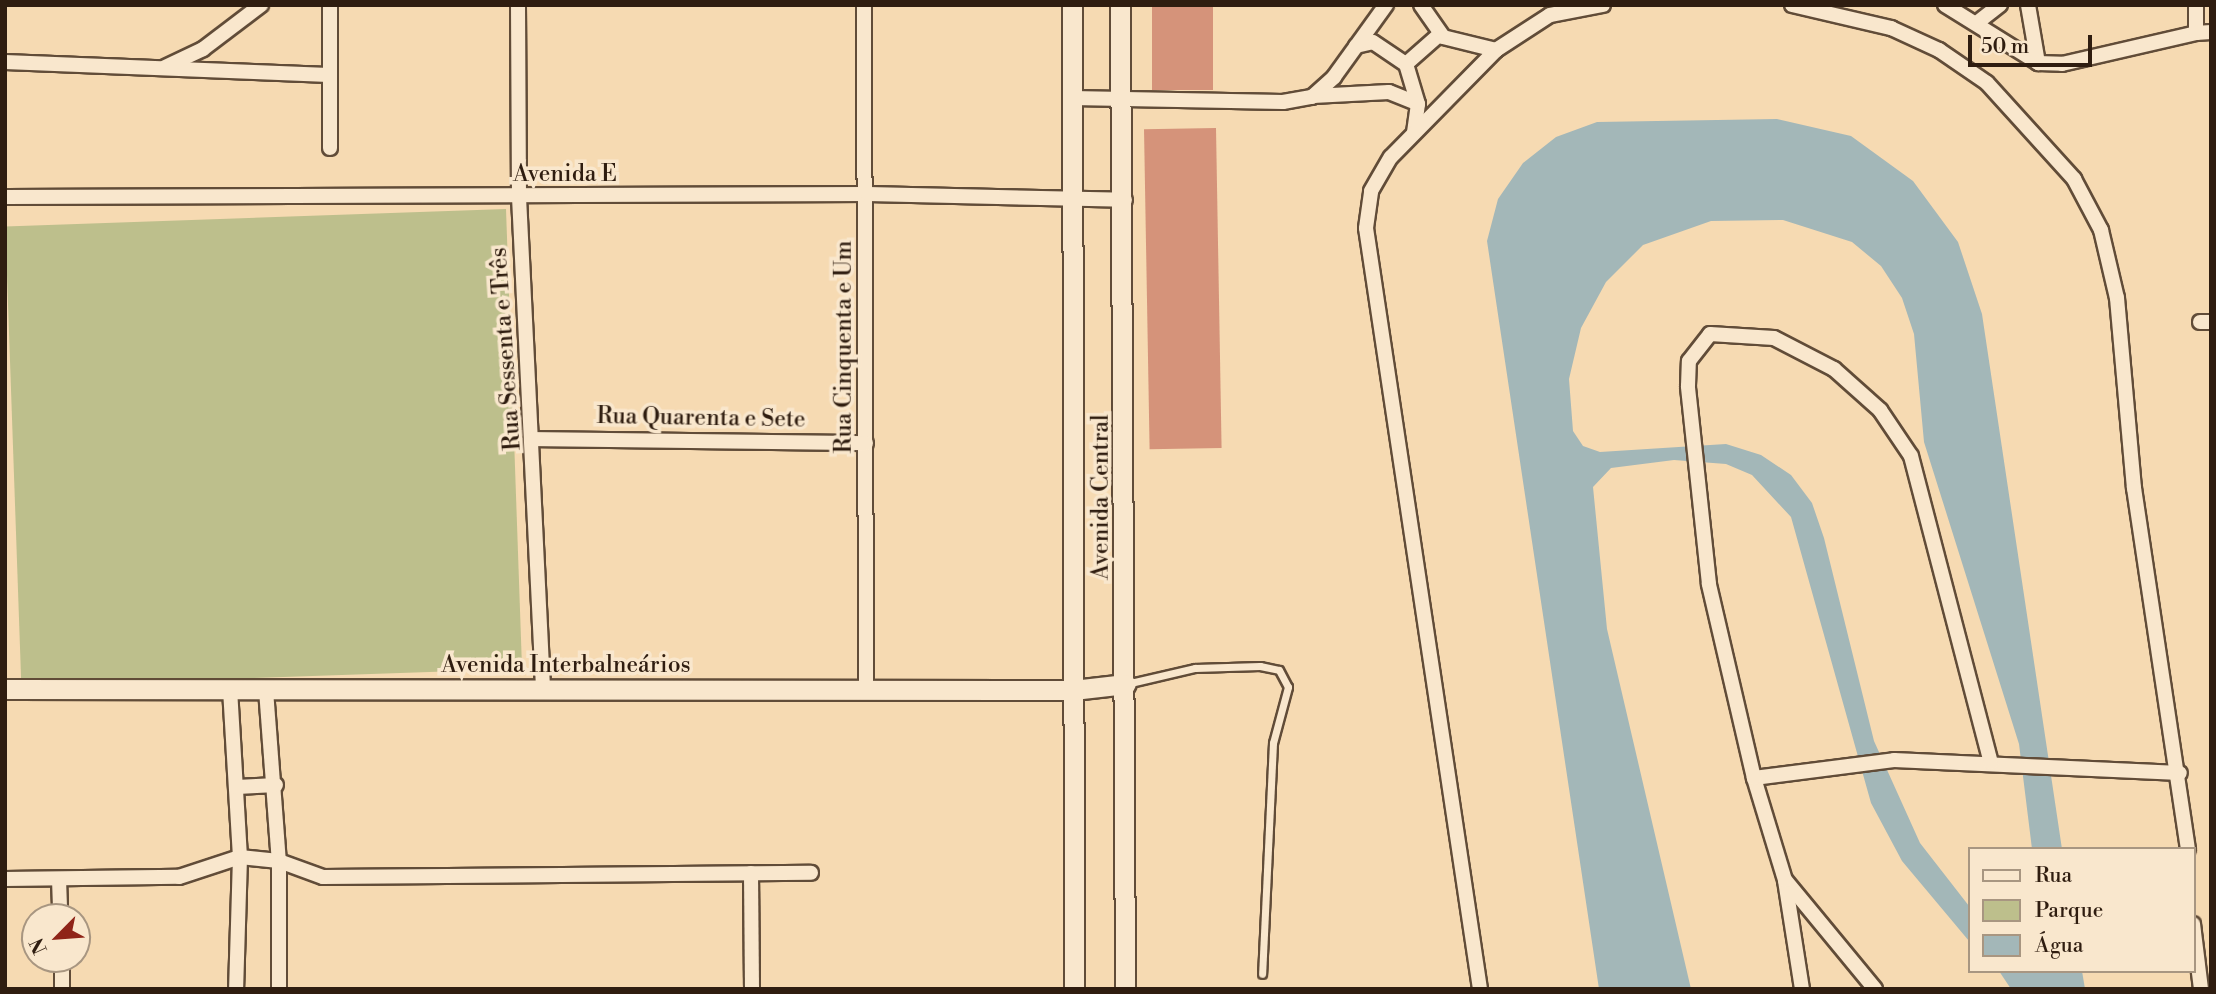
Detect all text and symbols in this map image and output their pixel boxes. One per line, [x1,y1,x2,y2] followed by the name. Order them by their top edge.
[1971,21,2095,65] scale bar
[1981,34,2029,60] text: 50 m
[513,160,617,188] street label: Avenida E
[830,241,858,453] street label: Rua Cinquenta e Um
[485,247,527,451] street label: Rua Sessenta e Três
[596,402,806,434] street label: Rua Quarenta e Sete
[1087,414,1115,580] street label: Avenida Central
[441,651,691,679] street label: Avenida Interbalneários
[1968,847,2195,973] legend
[2035,863,2072,889] text: Rua
[2035,898,2103,924] text: Parque
[21,903,91,973] north arrow
[2035,933,2083,959] text: Água
[25,934,53,958] text: N

